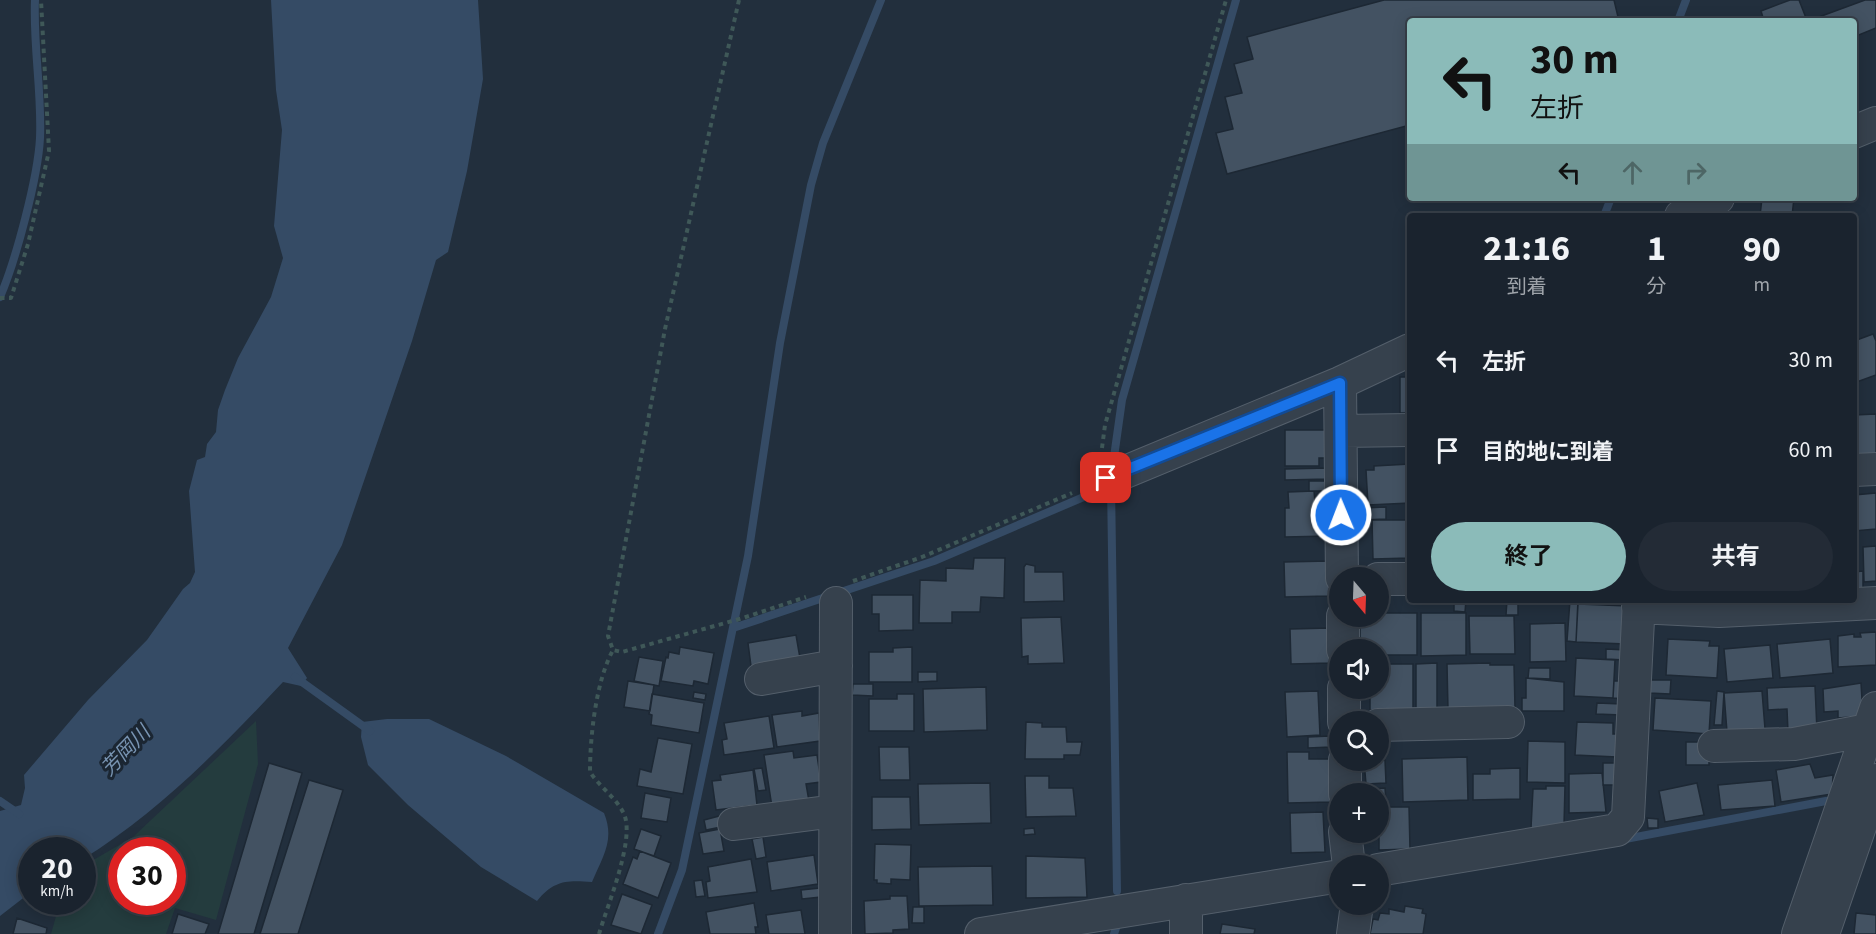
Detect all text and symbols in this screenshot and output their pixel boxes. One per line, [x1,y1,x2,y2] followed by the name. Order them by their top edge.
[1530,30,1619,90] text: 30 m
[1431,42,1509,120] icon: left
[1530,89,1584,128] text: 左折
[1553,156,1586,189] icon: left
[1616,156,1649,189] icon: ahead
[1679,156,1712,189] icon: right
[1483,223,1570,274] text: 21:16
[1647,223,1666,274] text: 1
[1743,224,1781,275] text: 90
[1753,271,1770,299] text: m
[1507,273,1547,301] text: 到着
[1646,273,1666,301] text: 分
[1431,344,1464,377] icon: left
[1788,344,1833,376] text: 30 m
[1482,346,1526,378] text: 左折
[1431,434,1464,467] icon: arrive
[1788,434,1833,466] text: 60 m
[1482,436,1614,468] text: 目的地に到着
[1080,452,1131,503] pin
[1089,461,1122,494] icon: arrive
[1309,483,1373,547] position arrow
[1431,522,1626,591] button: 終了
[1638,522,1833,591] button: 共有
[1329,567,1389,627] north arrow
[1329,567,1389,915] map controls
[1329,639,1389,699] button: sound
[1329,711,1389,771] button: search
[95,718,158,782] water label: 芳岡川
[1329,783,1389,843] button: +
[108,837,186,915] speed limit sign: 30
[41,847,73,890] text: 20
[1329,855,1389,915] button: −
[40,881,74,902] text: km/h

